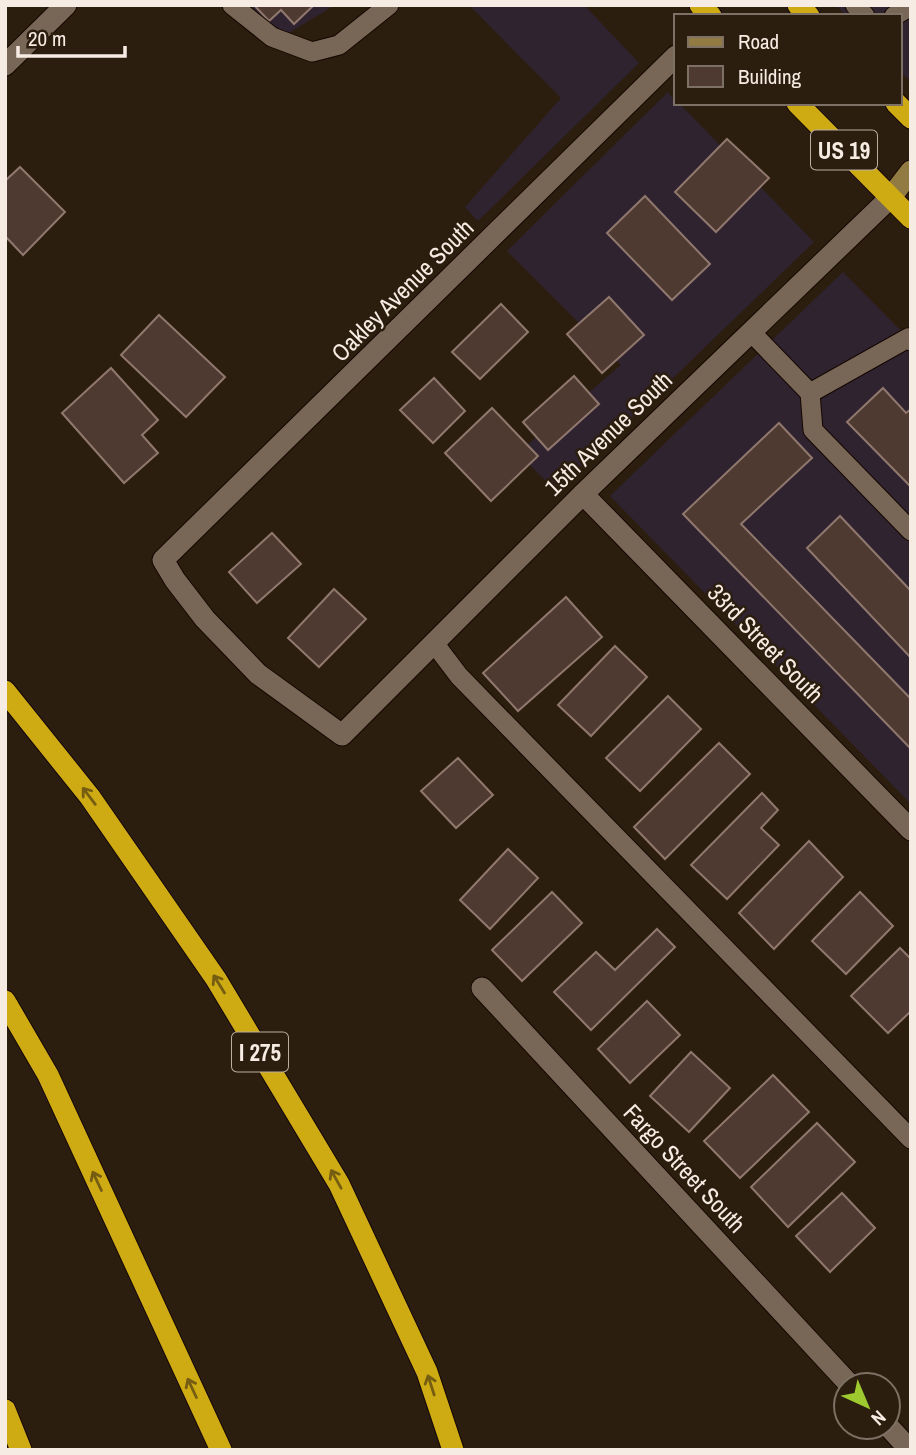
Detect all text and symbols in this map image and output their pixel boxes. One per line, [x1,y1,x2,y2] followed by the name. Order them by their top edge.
[18,14,124,58] scale bar
[674,14,902,105] legend
[28,24,66,53] text: 20 m
[738,27,779,56] text: Road
[738,62,802,91] text: Building
[811,130,877,169] road number: US 19
[324,212,480,368] street label: Oakley Avenue South
[537,364,679,502] street label: 15th Avenue South
[701,576,831,710] street label: 33rd Street South
[82,788,97,806] one-way arrow
[211,974,225,994] one-way arrow
[232,1032,288,1072] road number: I 275
[617,1097,753,1239] street label: Fargo Street South
[328,1169,342,1189] one-way arrow
[90,1171,103,1192] one-way arrow
[832,1371,902,1441] north arrow
[424,1374,437,1396] one-way arrow
[185,1378,198,1399] one-way arrow
[866,1405,892,1431] text: N

